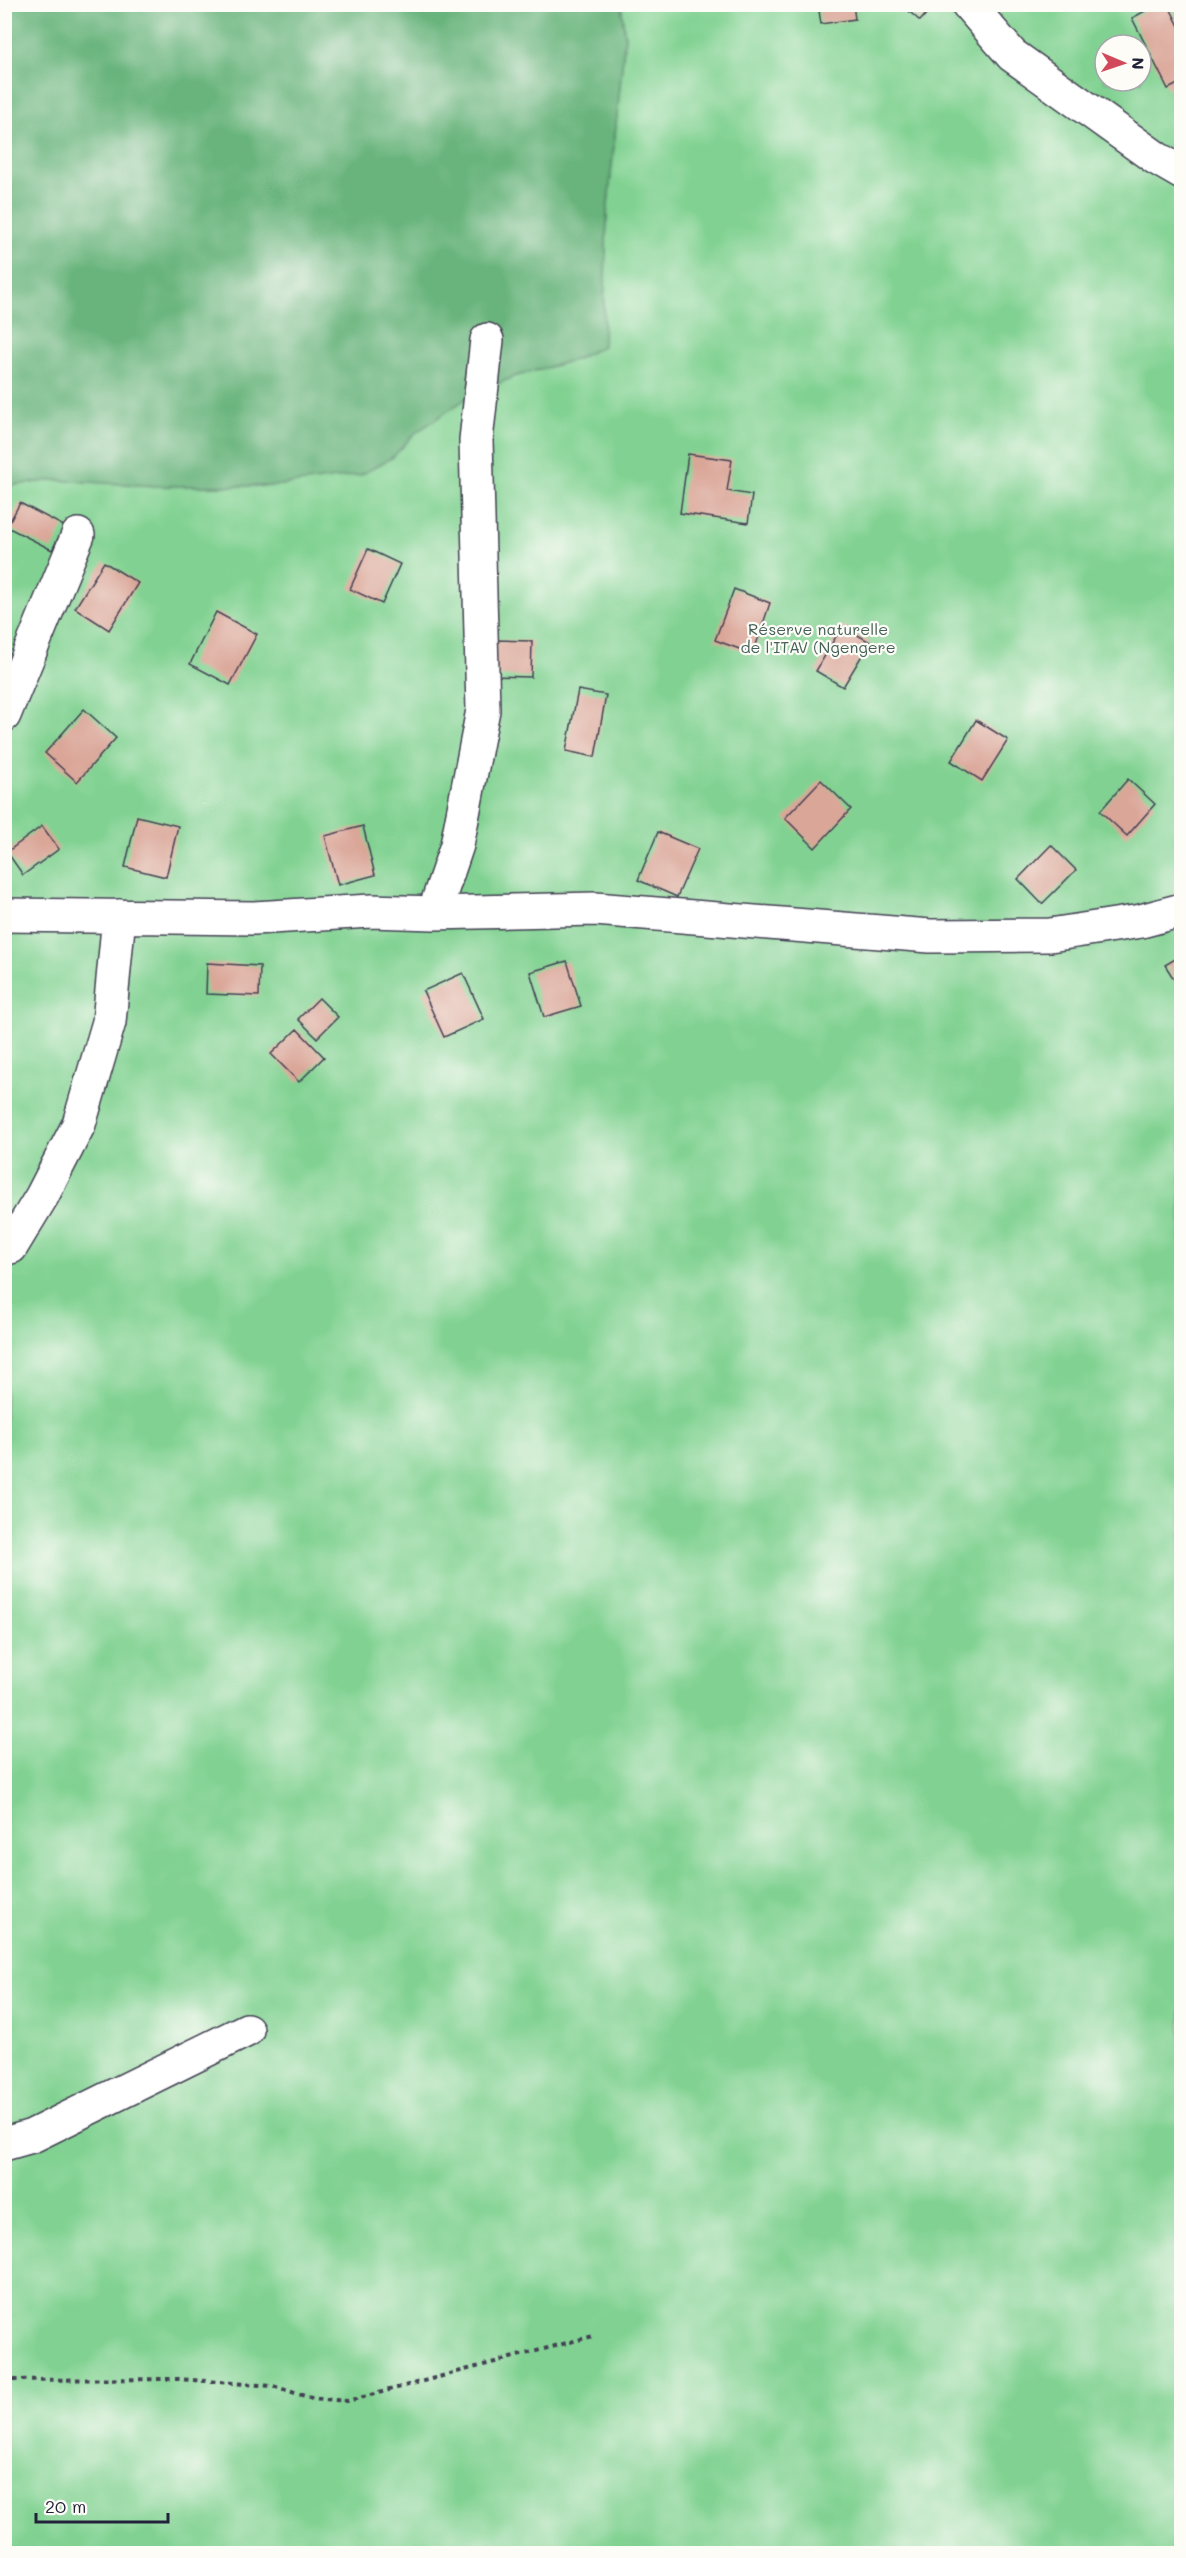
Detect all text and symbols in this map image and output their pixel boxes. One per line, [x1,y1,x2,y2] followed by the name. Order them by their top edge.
[1093,33,1153,93] north arrow
[1128,57,1149,70] text: N
[740,618,896,657] park label: Réserve naturelle de l'ITAV (Ngengere
[36,2486,168,2524] scale bar
[45,2494,86,2518] text: 20 m

